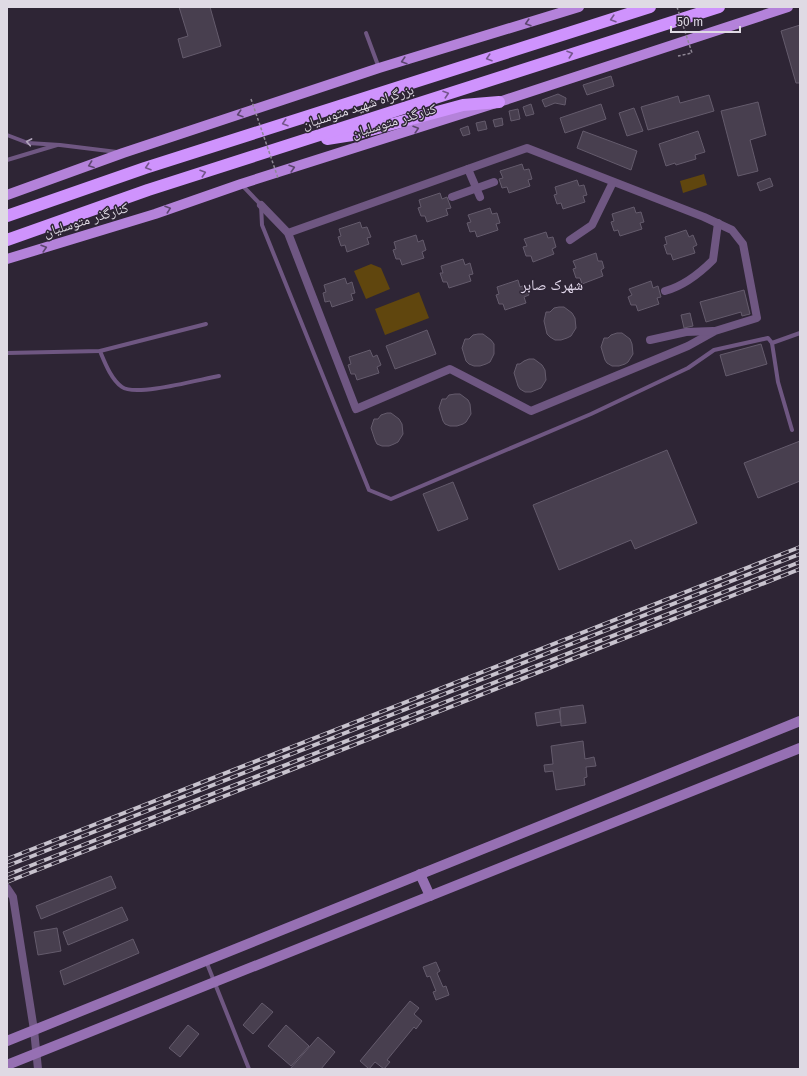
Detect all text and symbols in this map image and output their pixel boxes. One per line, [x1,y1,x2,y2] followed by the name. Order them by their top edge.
[671,8,740,34] scale bar
[610,14,617,23] one-way arrow
[677,15,703,29] text: 50 m
[525,18,532,27] one-way arrow
[566,50,573,59] one-way arrow
[486,53,493,62] one-way arrow
[400,56,407,65] one-way arrow
[300,81,416,133] street label: بزرگراه شهید متوسلیان
[443,91,450,99] one-way arrow
[350,100,439,142] street label: کنارگذر متوسلیان
[237,109,244,118] one-way arrow
[282,118,289,127] one-way arrow
[412,125,419,134] one-way arrow
[26,138,32,146] one-way arrow
[87,160,94,168] one-way arrow
[145,162,152,171] one-way arrow
[288,164,295,173] one-way arrow
[199,169,206,178] one-way arrow
[42,199,131,241] street label: کنارگذر متوسلیان
[165,205,172,214] one-way arrow
[41,244,48,253] one-way arrow
[520,276,583,294] district label: شهرک صابر

